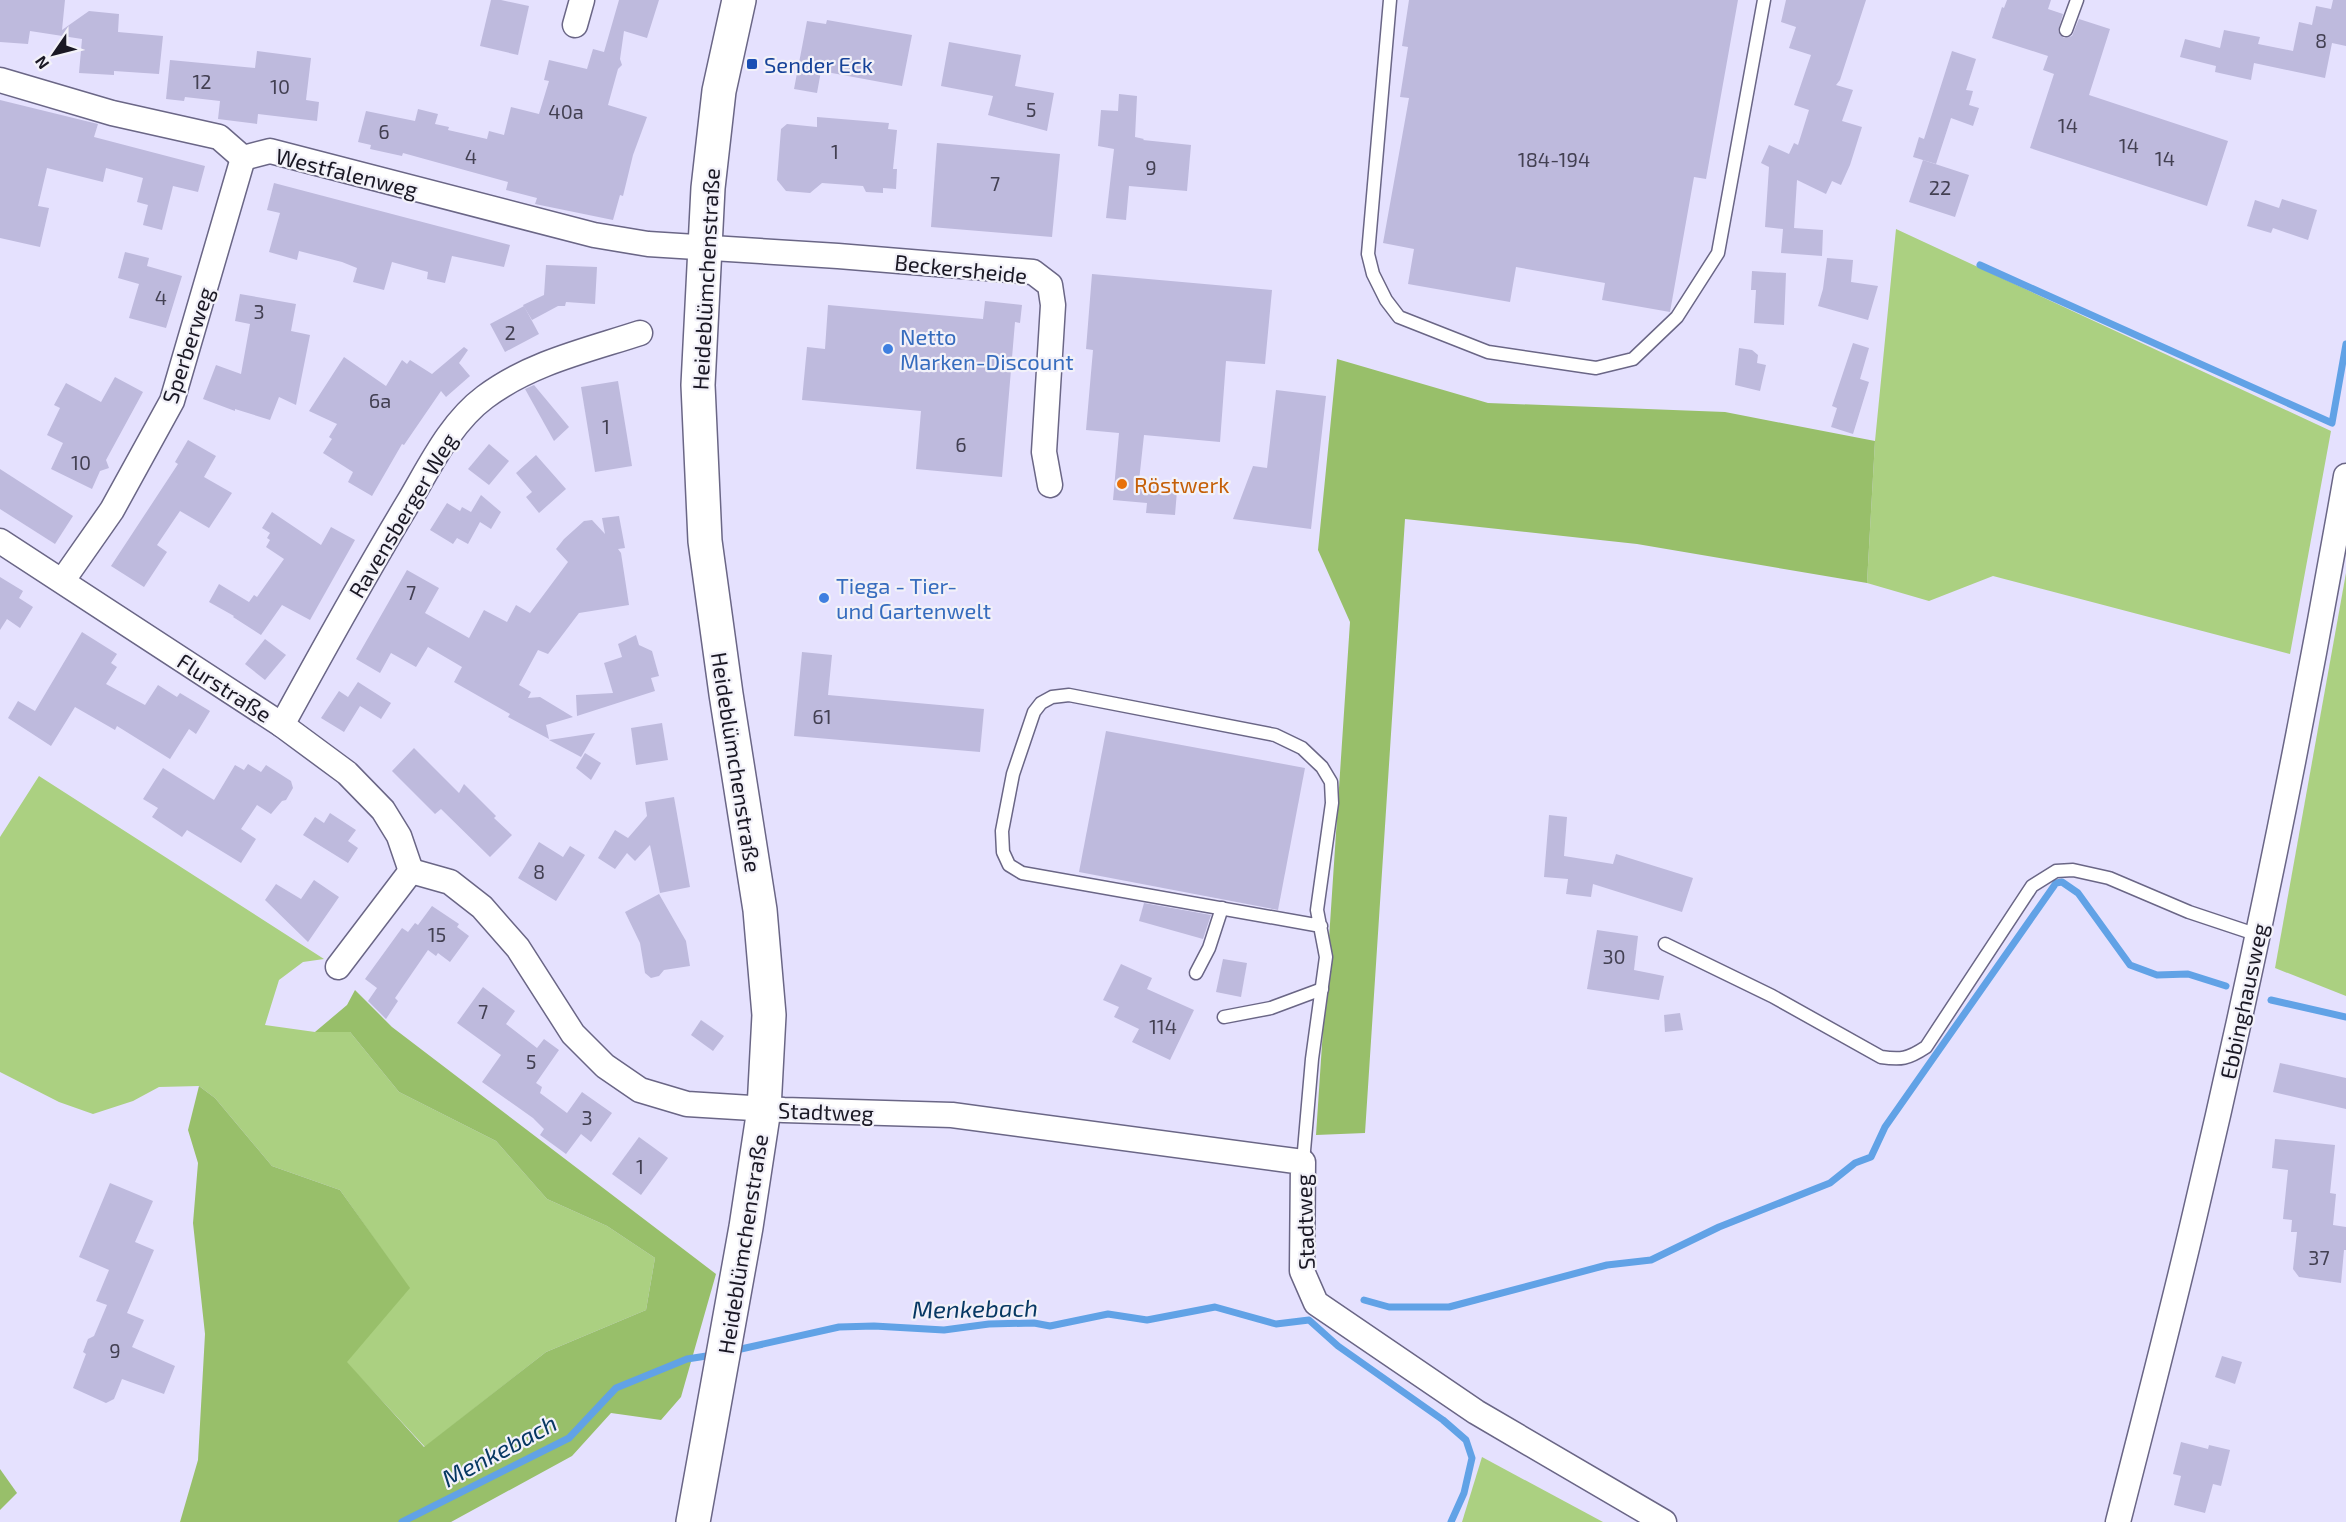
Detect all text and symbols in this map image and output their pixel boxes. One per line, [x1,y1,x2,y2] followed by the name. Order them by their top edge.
[24,24,84,84] north arrow
[2315,28,2327,52] house number: 8
[764,51,873,77] place label: Sender Eck
[30,53,52,73] text: N
[745,57,759,71] marker: Sender Eck
[192,69,212,93] house number: 12
[270,74,290,98] house number: 10
[1026,97,1036,121] house number: 5
[548,99,584,123] house number: 40a
[2058,113,2078,137] house number: 14
[378,119,390,143] house number: 6
[2119,133,2139,157] house number: 14
[831,139,839,163] house number: 1
[273,142,421,202] street label: Westfalenweg
[465,144,477,168] house number: 4
[2155,146,2175,170] house number: 14
[1518,147,1590,171] house number: 184-194
[1145,155,1157,179] house number: 9
[686,167,724,391] street label: Heideblümchenstraße
[990,171,1000,195] house number: 7
[1929,175,1951,199] house number: 22
[893,248,1029,288] street label: Beckersheide
[156,283,218,407] street label: Sperberweg
[155,285,167,309] house number: 4
[253,299,265,323] house number: 3
[504,320,516,344] house number: 2
[900,323,1074,374] place label: Netto Marken-Discount
[881,342,895,356] marker: Netto Marken-Discount
[369,388,391,412] house number: 6a
[602,414,610,438] house number: 1
[343,428,461,602] street label: Ravensberger Weg
[955,432,967,456] house number: 6
[71,450,91,474] house number: 10
[1134,471,1229,497] place label: Röstwerk
[1115,477,1129,491] marker: Röstwerk
[836,572,991,623] place label: Tiega - Tier- und Gartenwelt
[406,580,416,604] house number: 7
[817,591,831,605] marker: Tiega - Tier- und Gartenwelt
[173,647,277,727] street label: Flurstraße
[707,650,767,874] street label: Heideblümchenstraße
[812,704,832,728] house number: 61
[533,859,545,883] house number: 8
[2214,921,2272,1081] street label: Ebbinghausweg
[428,922,446,946] house number: 15
[1602,944,1626,968] house number: 30
[478,999,488,1023] house number: 7
[1149,1014,1177,1038] house number: 114
[526,1049,536,1073] house number: 5
[778,1096,874,1126] street label: Stadtweg
[581,1105,593,1129] house number: 3
[712,1132,772,1356] street label: Heideblümchenstraße
[636,1154,644,1178] house number: 1
[1289,1174,1319,1270] street label: Stadtweg
[2308,1245,2330,1269] house number: 37
[912,1292,1038,1324] water label: Menkebach
[109,1338,121,1362] house number: 9
[437,1408,561,1492] water label: Menkebach

